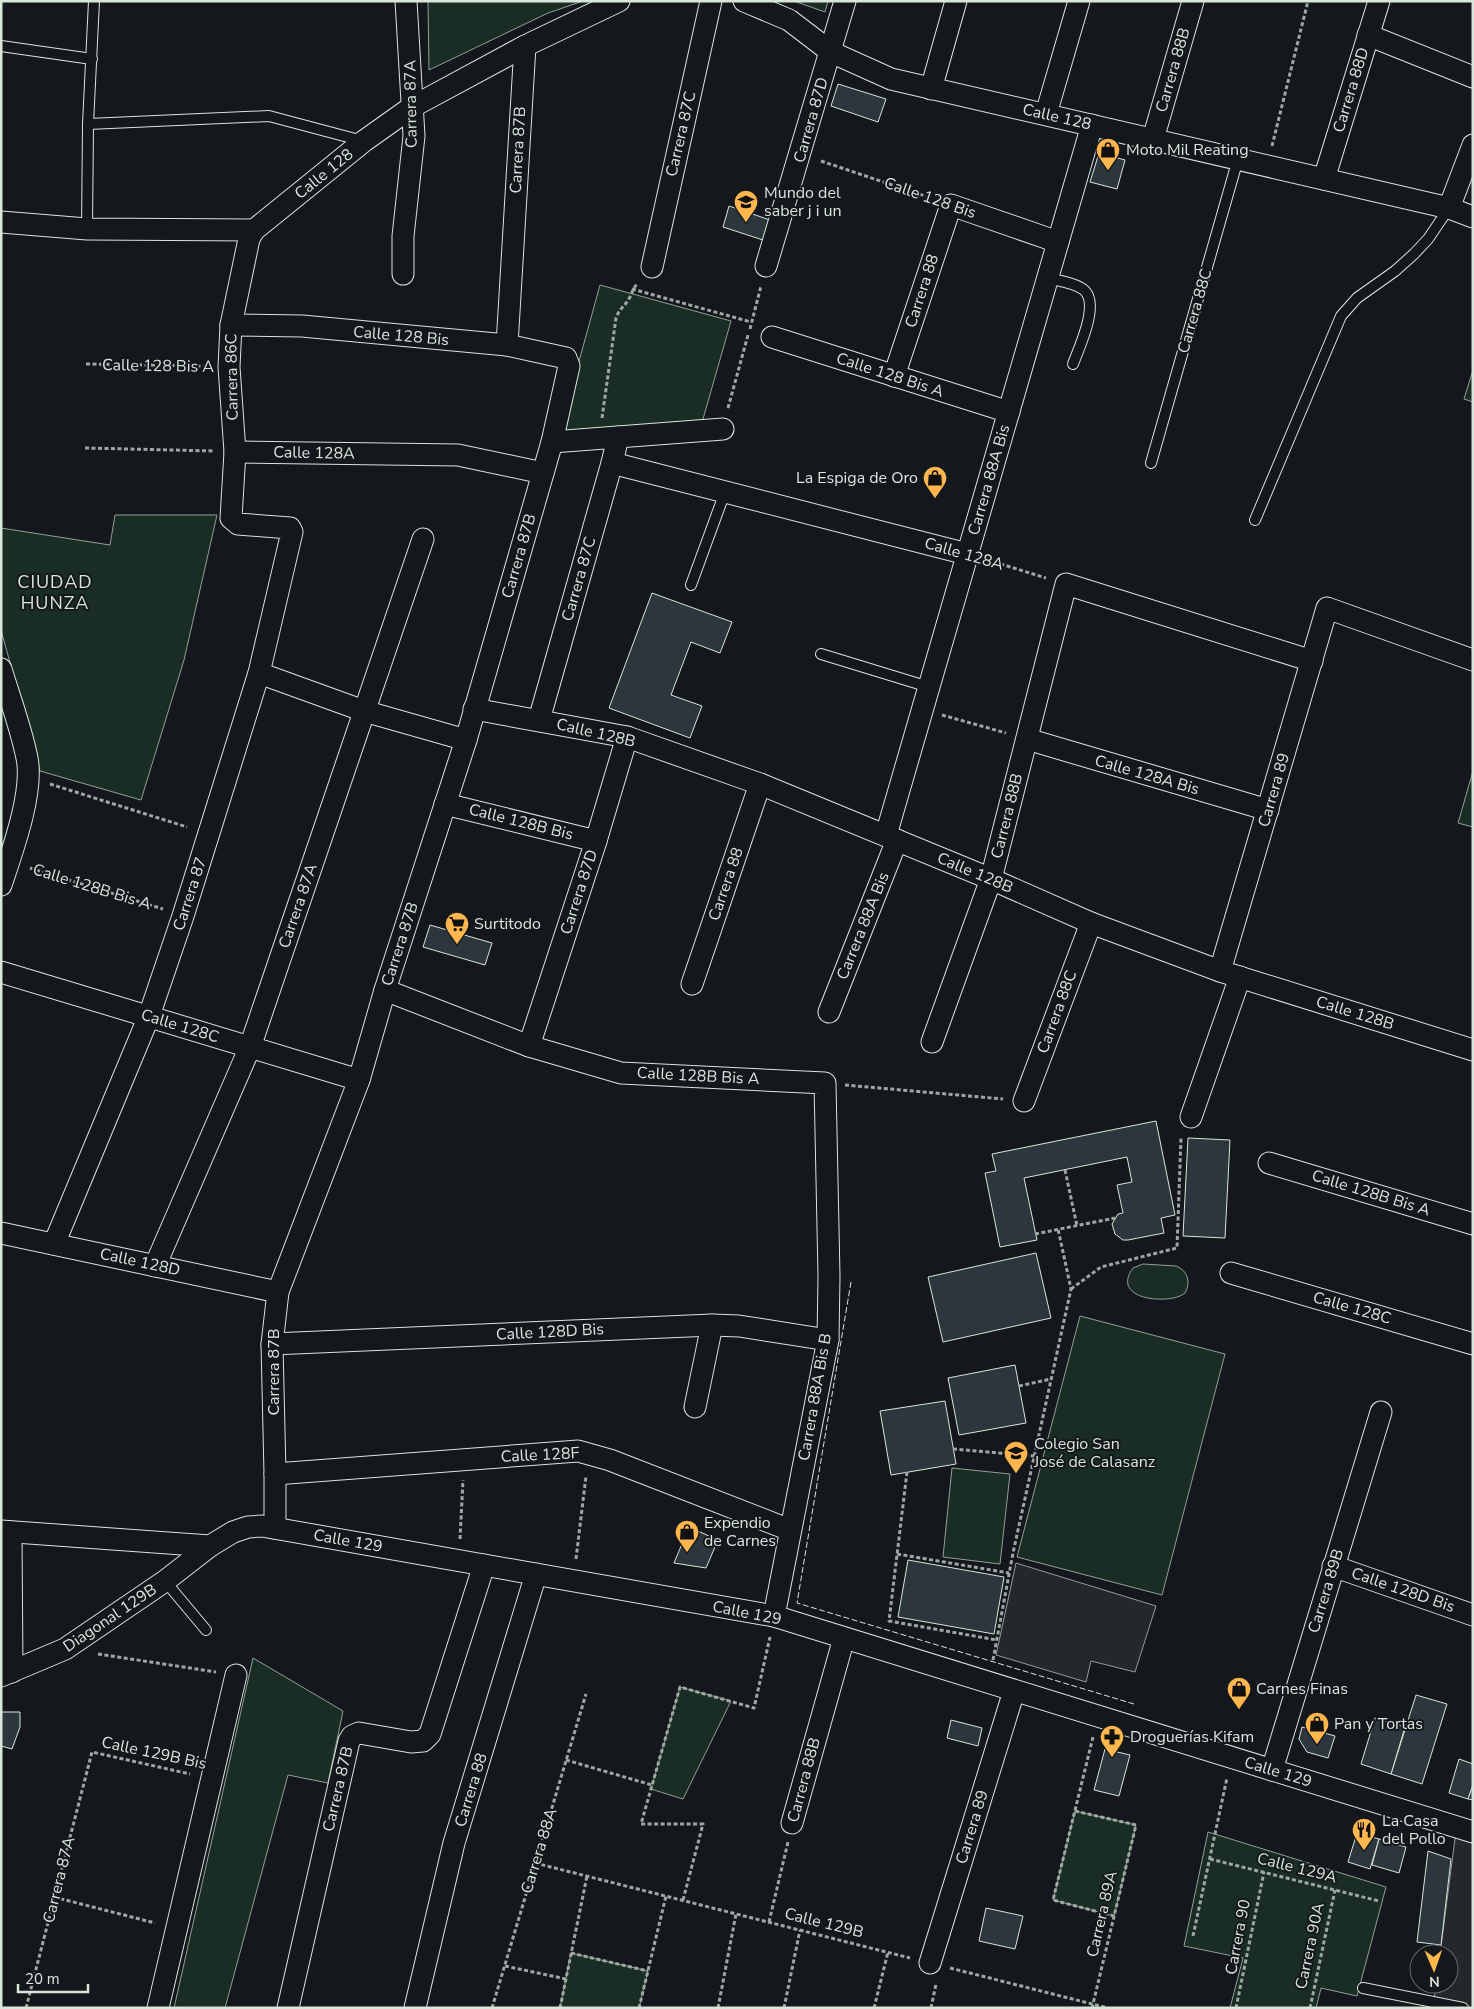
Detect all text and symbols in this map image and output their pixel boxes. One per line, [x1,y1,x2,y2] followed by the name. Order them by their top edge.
[1150,25,1196,115] street label: Carrera 88B
[1328,45,1374,135] street label: Carrera 88D
[399,60,423,148] street label: Carrera 87A
[788,75,834,165] street label: Carrera 87D
[660,89,702,179] street label: Carrera 87C
[1021,98,1093,136] street label: Calle 128
[505,106,531,194] street label: Carrera 87B
[1095,137,1121,171] shop icon: Moto Mil Reating
[1126,139,1249,161] place label: Moto Mil Reating
[290,143,358,205] street label: Calle 128
[881,172,979,224] street label: Calle 128 Bis
[764,182,842,222] place label: Mundo del saber j i un
[733,189,759,223] school or university icon: Mundo del saber j i un
[900,251,944,331] street label: Carrera 88
[1172,266,1218,356] street label: Carrera 88C
[352,321,450,351] street label: Calle 128 Bis
[220,333,244,421] street label: Carrera 86C
[833,347,947,403] street label: Calle 128 Bis A
[102,354,214,378] street label: Calle 128 Bis A
[963,422,1015,538] street label: Carrera 88A Bis
[273,441,355,465] street label: Calle 128A
[922,465,948,499] shop icon: La Espiga de Oro
[796,467,918,489] place label: La Espiga de Oro
[496,511,542,601] street label: Carrera 87B
[922,532,1007,576] street label: Calle 128A
[556,534,602,624] street label: Carrera 87C
[17,570,93,615] district label: CIUDAD HUNZA
[554,713,638,753] street label: Calle 128B
[1092,750,1202,800] street label: Calle 128A Bis
[1253,750,1295,830] street label: Carrera 89
[986,771,1028,861] street label: Carrera 88B
[466,798,576,846] street label: Calle 128B Bis
[703,844,749,924] street label: Carrera 88
[555,847,603,937] street label: Carrera 87D
[934,847,1016,899] street label: Calle 128B
[168,854,212,934] street label: Carrera 87
[30,859,154,916] street label: Calle 128B Bis A
[273,861,323,951] street label: Carrera 87A
[831,869,895,983] street label: Carrera 88A Bis
[376,899,424,989] street label: Carrera 87B
[444,911,470,945] supermarket icon: Surtitodo
[474,913,541,935] place label: Surtitodo
[1032,967,1082,1057] street label: Carrera 88C
[1313,991,1397,1035] street label: Calle 128B
[138,1004,222,1048] street label: Calle 128C
[636,1062,760,1090] street label: Calle 128B Bis A
[1309,1165,1433,1222] street label: Calle 128B Bis A
[98,1243,182,1281] street label: Calle 128D
[1310,1286,1394,1330] street label: Calle 128C
[495,1318,605,1346] street label: Calle 128D Bis
[263,1328,285,1416] street label: Carrera 87B
[793,1331,837,1463] street label: Carrera 88A Bis B
[1033,1433,1155,1473] place label: Colegio San José de Calasanz
[1003,1440,1029,1474] school or university icon: Colegio San José de Calasanz
[500,1442,580,1468] street label: Calle 128F
[704,1512,776,1552] place label: Expendio de Carnes
[674,1519,700,1553] shop icon: Expendio de Carnes
[312,1524,384,1558] street label: Calle 129
[1303,1546,1349,1636] street label: Carrera 89B
[1348,1562,1458,1618] street label: Calle 128D Bis
[59,1579,161,1657] street label: Diagonal 129B
[711,1596,783,1630] street label: Calle 129
[1226,1676,1252,1710] shop icon: Carnes Finas
[1256,1678,1348,1700] place label: Carnes Finas
[1304,1711,1330,1745] shop icon: Pan y Tortas
[1334,1713,1423,1735] place label: Pan y Tortas
[1099,1724,1125,1758] pharmacy icon: Droguerías Kifam
[1130,1726,1254,1748] place label: Droguerías Kifam
[99,1731,209,1775] street label: Calle 129B Bis
[782,1735,826,1825] street label: Carrera 88B
[317,1744,359,1834] street label: Carrera 87B
[449,1750,493,1830] street label: Carrera 88
[1241,1751,1315,1793] street label: Calle 129
[950,1787,994,1867] street label: Carrera 89
[516,1805,562,1896] street label: Carrera 88A
[1382,1810,1446,1850] place label: La Casa del Pollo
[1351,1817,1377,1851] restaurant icon: La Casa del Pollo
[38,1834,80,1925] street label: Carrera 87A
[1255,1847,1340,1889] street label: Calle 129A
[1081,1868,1123,1959] street label: Carrera 89A
[1220,1897,1256,1977] street label: Carrera 90
[1290,1900,1330,1991] street label: Carrera 90A
[782,1903,866,1943] street label: Calle 129B
[1409,1944,1459,1994] north arrow
[18,1962,88,1994] scale bar
[25,1969,60,1989] text: 20 m
[1429,1972,1440,1991] text: N

